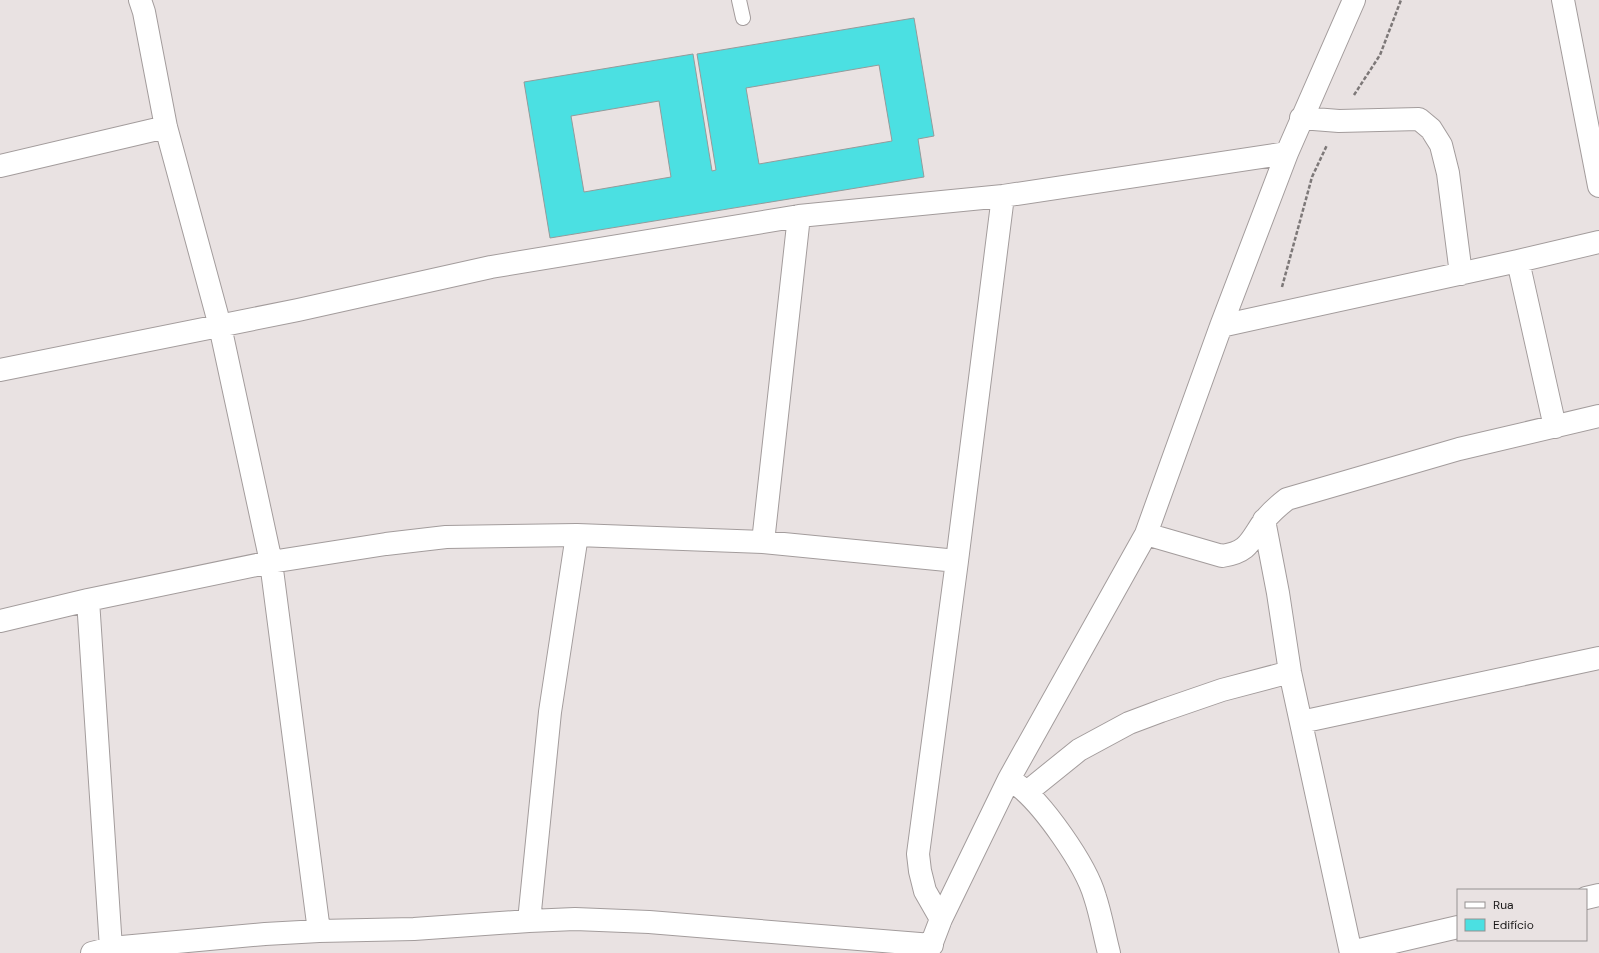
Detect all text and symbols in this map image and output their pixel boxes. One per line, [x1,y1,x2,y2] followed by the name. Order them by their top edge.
[1457,889,1587,941] legend
[1493,897,1514,913] text: Rua
[1493,917,1534,933] text: Edifício

